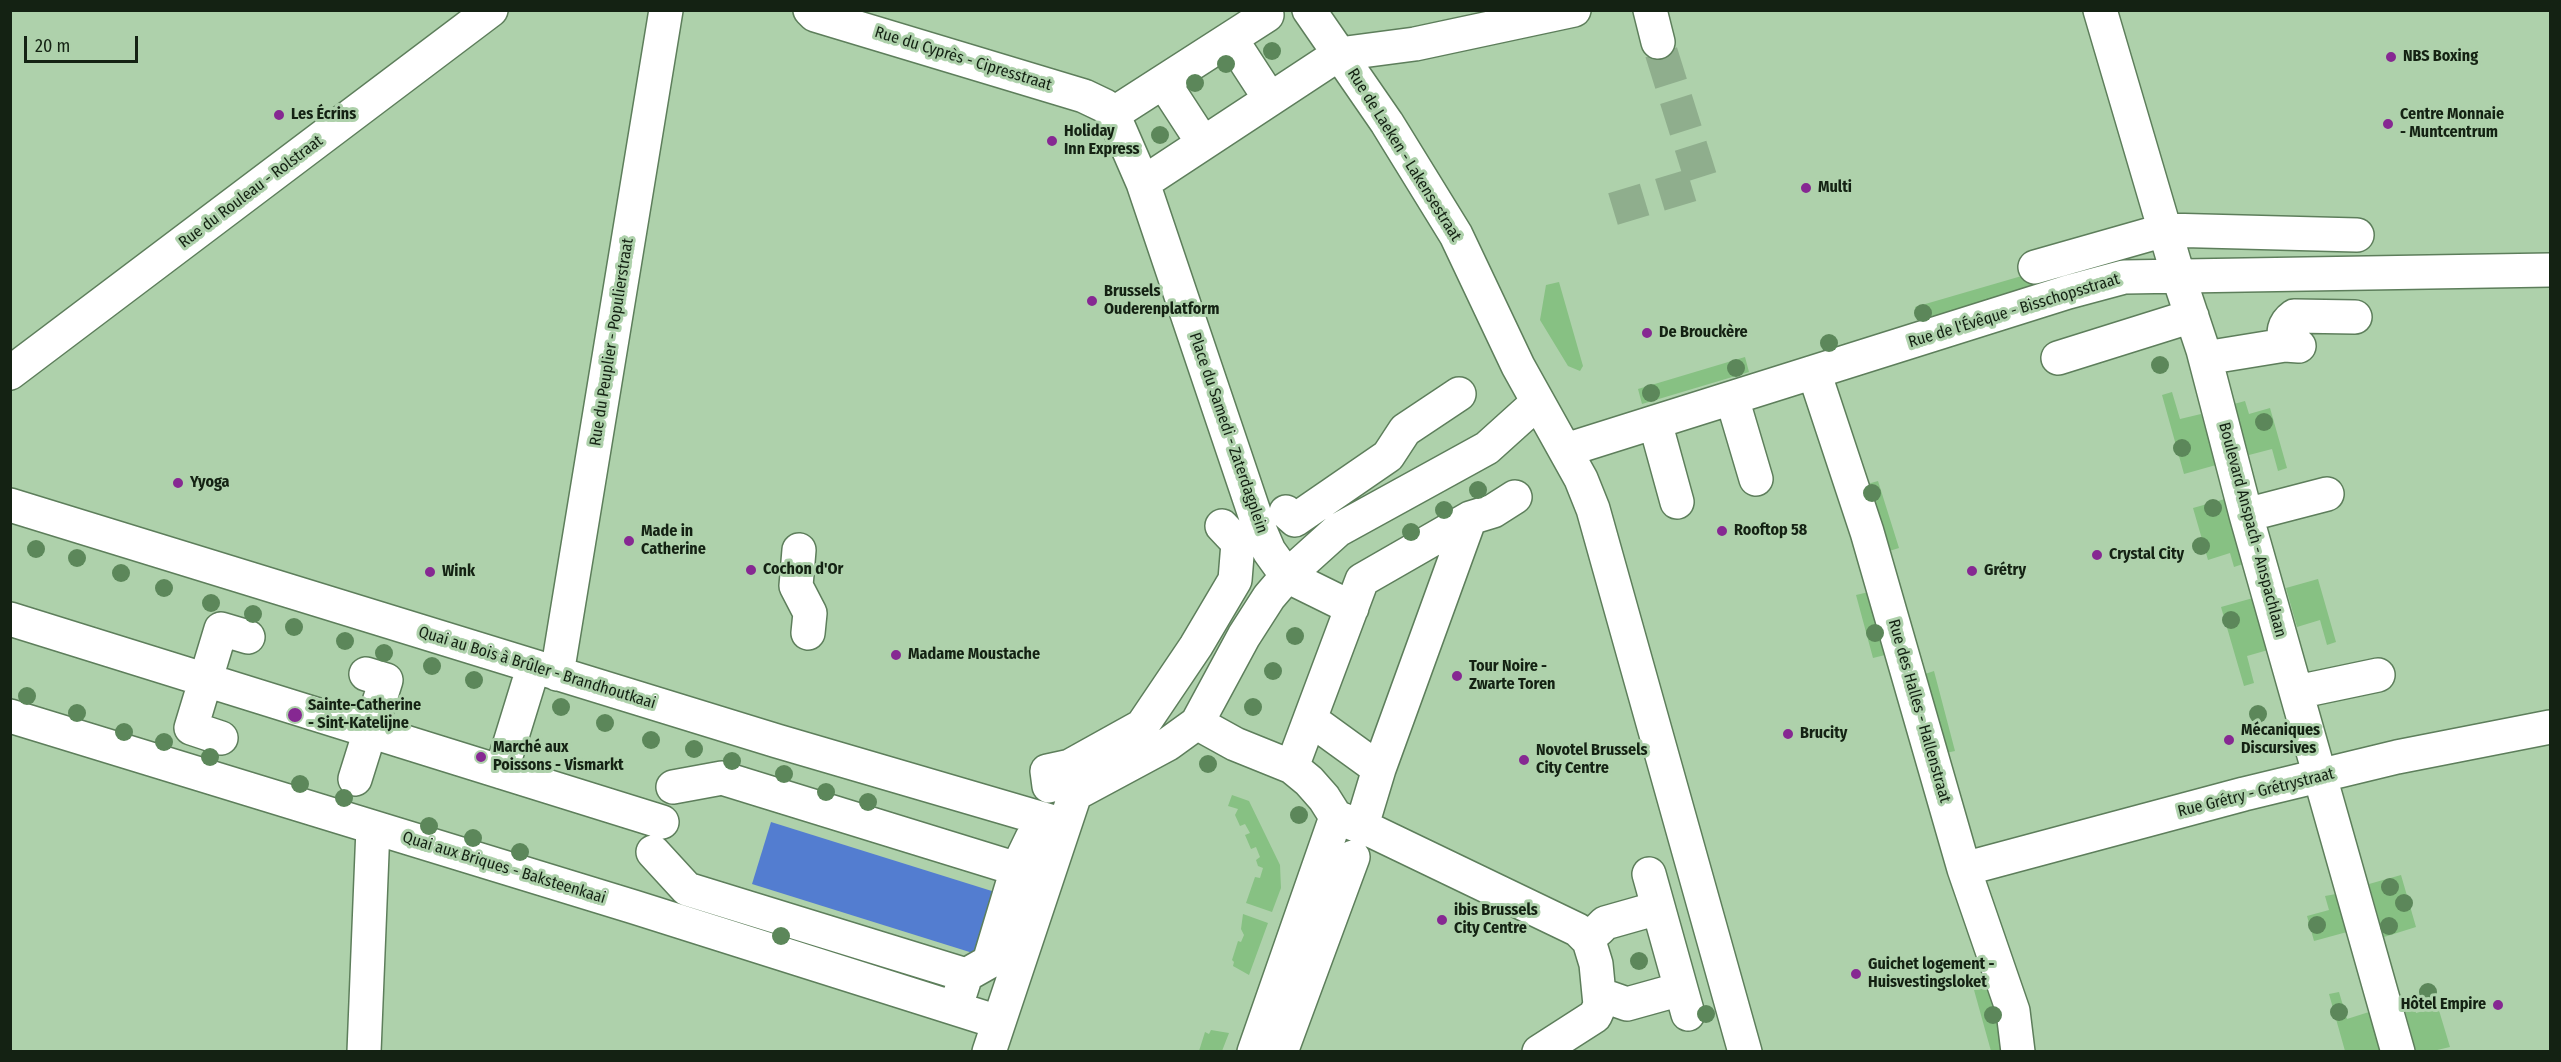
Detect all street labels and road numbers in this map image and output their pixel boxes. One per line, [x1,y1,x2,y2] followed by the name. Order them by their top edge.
[872,23,1054,95] street label: Rue du Cyprès - Cipresstraat
[1343,65,1465,245] street label: Rue de Laeken - Lakensestraat
[175,132,327,252] street label: Rue du Rouleau - Rolstraat
[586,237,638,447] street label: Rue du Peuplier - Populierstraat
[1906,270,2122,352] street label: Rue de l'Évêque - Bisschopsstraat
[1185,330,1271,536] street label: Place du Samedi - Zaterdagplein
[2214,420,2290,640] street label: Boulevard Anspach - Anspachlaan
[1884,617,1954,805] street label: Rue des Halles - Hallenstraat
[416,623,658,713] street label: Quai au Bois à Brûler - Brandhoutkaai
[2176,764,2336,822] street label: Rue Grétry - Grétrystraat
[400,828,608,908] street label: Quai aux Briques - Baksteenkaai

